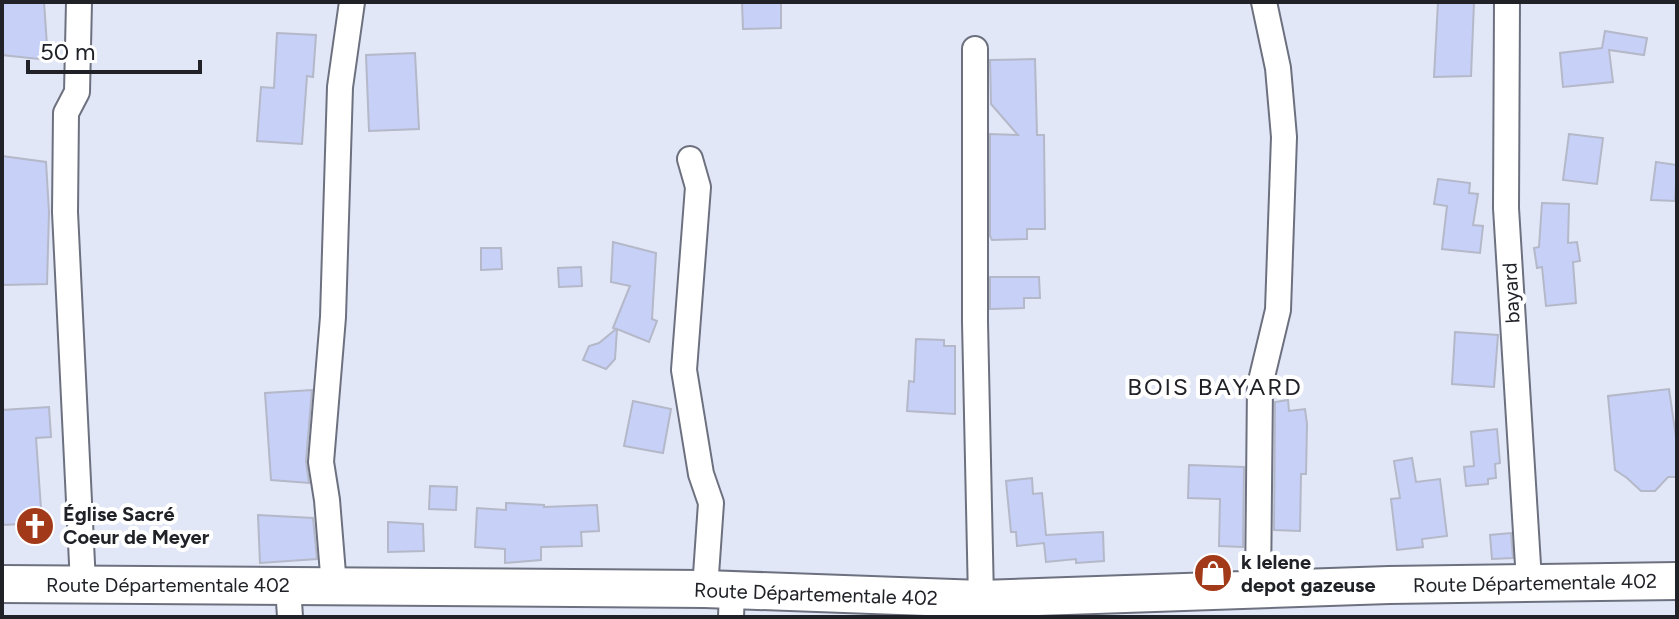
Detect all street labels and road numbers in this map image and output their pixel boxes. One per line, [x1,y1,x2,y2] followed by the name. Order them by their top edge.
[1497,262,1525,324] street label: bayard
[1413,569,1657,597] street label: Route Départementale 402
[46,573,290,597] street label: Route Départementale 402
[694,578,938,610] street label: Route Départementale 402

